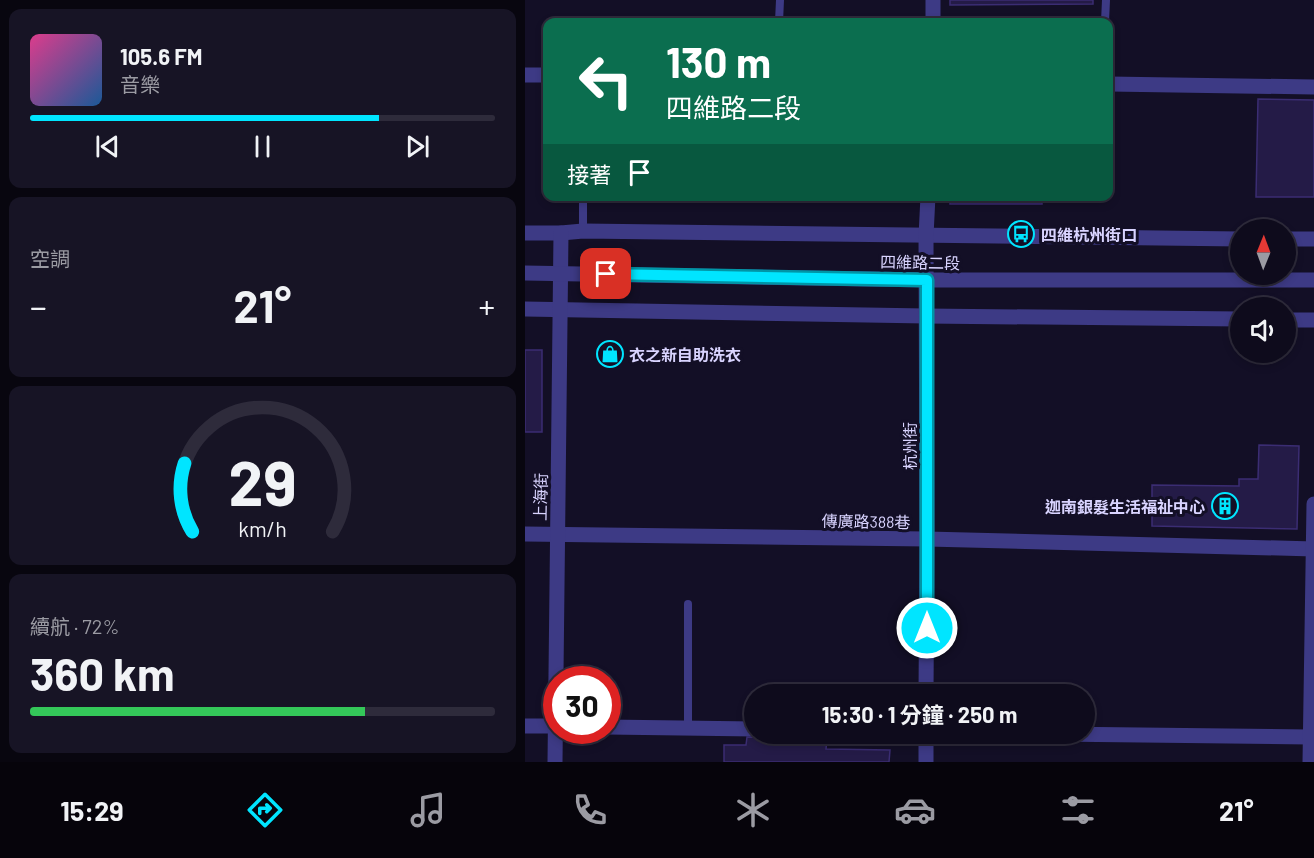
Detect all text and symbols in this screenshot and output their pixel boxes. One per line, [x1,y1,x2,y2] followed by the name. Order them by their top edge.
[666,36,771,86] text: 130 m
[567,42,645,120] icon: left
[120,43,202,69] text: 105.6 FM
[120,72,160,96] text: 音樂
[666,91,801,123] text: 四維路二段
[91,130,124,163] icon: previous
[246,130,279,163] icon: pause
[401,130,434,163] icon: next
[623,156,656,189] icon: arrive
[567,161,611,187] text: 接著
[1006,219,1036,249] bus stop icon: 四維杭州街口
[1230,219,1296,285] north arrow
[1230,219,1296,363] map controls
[1041,225,1137,244] place label: 四維杭州街口
[30,246,70,270] text: 空調
[580,248,631,299] pin
[880,252,960,272] street label: 四維路二段
[589,257,622,290] icon: arrive
[234,278,291,332] text: 21°
[30,286,47,326] text: −
[479,286,495,326] text: +
[1230,297,1296,363] button: sound
[595,339,625,369] shop icon: 衣之新自助洗衣
[629,345,741,364] place label: 衣之新自助洗衣
[900,422,919,470] street label: 杭州街
[228,444,297,518] text: 29
[530,473,550,521] street label: 上海街
[1210,491,1240,521] building icon: 迦南銀髮生活福祉中心
[1045,497,1205,516] place label: 迦南銀髮生活福祉中心
[821,511,911,531] street label: 傳廣路388巷
[238,517,287,542] text: km/h
[895,596,959,660] position arrow
[30,614,119,638] text: 續航 · 72%
[30,646,175,700] text: 360 km
[543,666,621,744] speed limit sign: 30
[822,701,1017,727] text: 15:30 · 1 分鐘 · 250 m
[244,789,286,831] icon: directions
[407,789,449,831] icon: music
[569,789,611,831] icon: phone
[732,789,774,831] icon: climate
[894,789,936,831] icon: car
[1057,789,1099,831] icon: filters
[60,794,124,826] text: 15:29
[1219,794,1254,826] text: 21°

